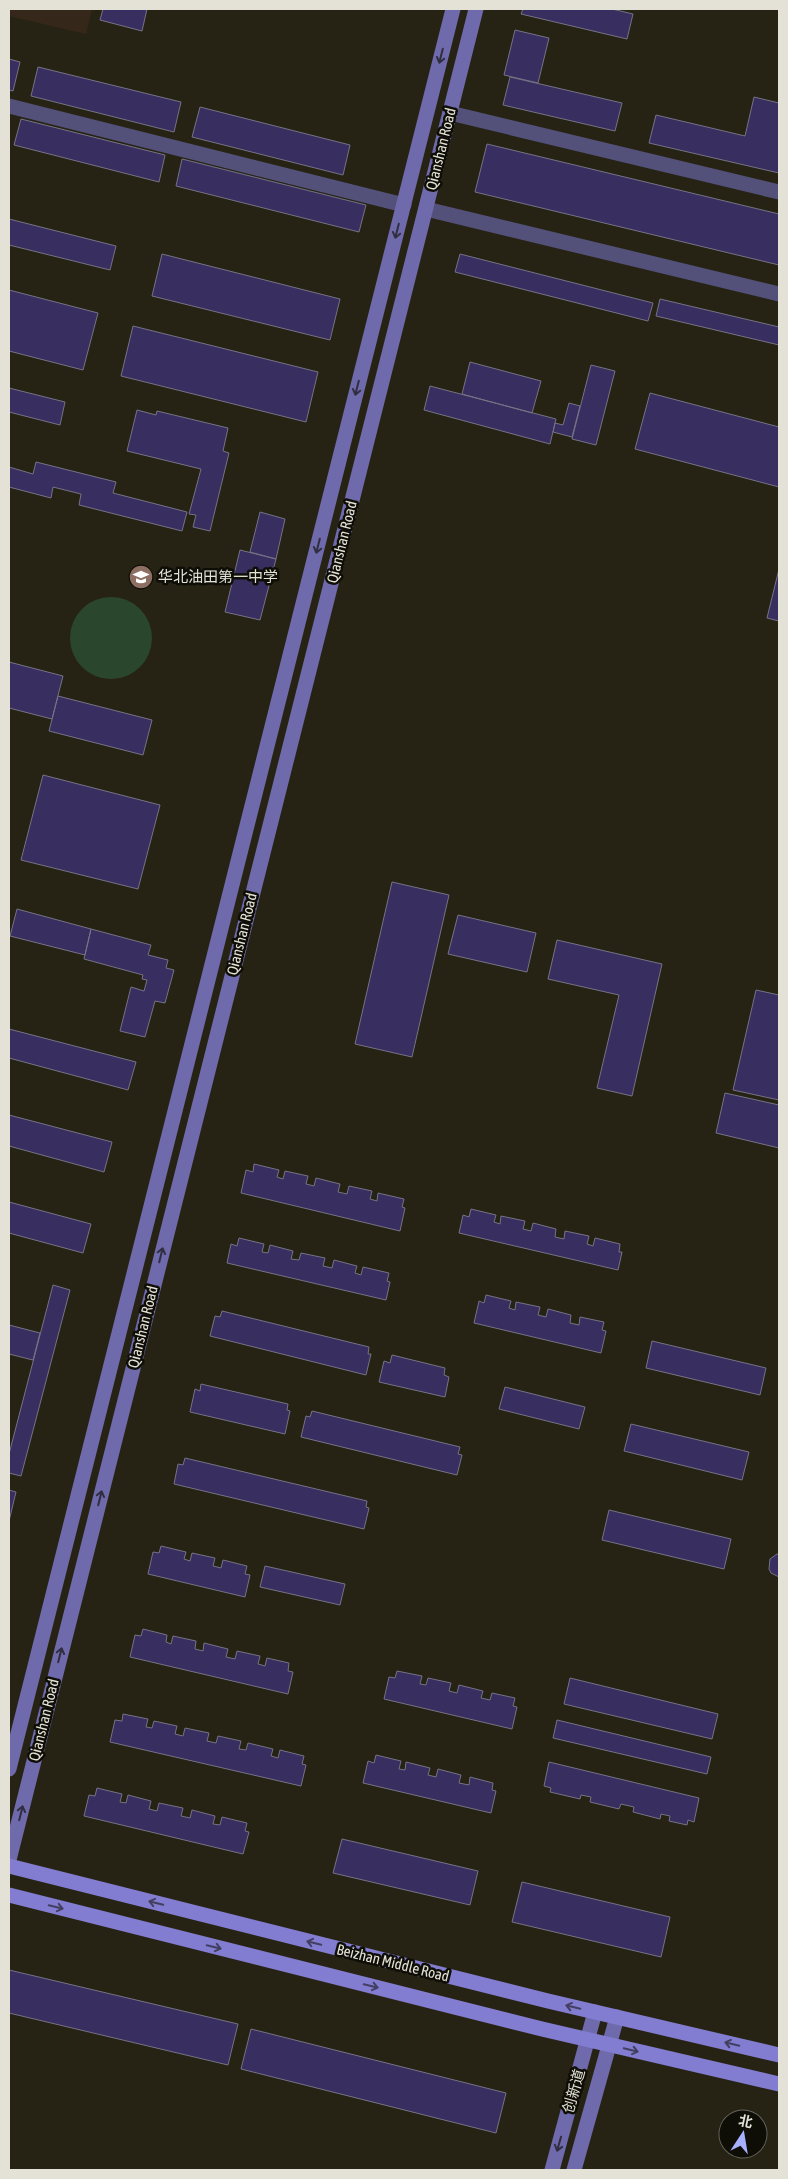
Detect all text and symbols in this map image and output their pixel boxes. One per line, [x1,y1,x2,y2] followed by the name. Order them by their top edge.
[436,48,445,64] one-way arrow
[422,106,459,192] street label: Qianshan Road
[392,222,401,238] one-way arrow
[352,380,361,396] one-way arrow
[323,499,360,585] street label: Qianshan Road
[312,537,322,553] one-way arrow
[128,564,154,590] school or university icon: 华北油田第一中学
[158,568,278,585] place label: 华北油田第一中学
[223,891,260,977] street label: Qianshan Road
[157,1248,167,1264] one-way arrow
[124,1284,161,1370] street label: Qianshan Road
[96,1490,105,1506] one-way arrow
[56,1648,66,1664] one-way arrow
[25,1677,62,1763] street label: Qianshan Road
[17,1805,26,1821] one-way arrow
[149,1898,165,1907] one-way arrow
[48,1903,64,1912] one-way arrow
[306,1938,322,1947] one-way arrow
[335,1940,451,1985] street label: Beizhan Middle Road
[205,1943,221,1952] one-way arrow
[363,1982,379,1991] one-way arrow
[566,2002,582,2011] one-way arrow
[724,2039,740,2048] one-way arrow
[623,2046,639,2055] one-way arrow
[559,2067,588,2115] street label: 创新道
[718,2109,768,2159] north arrow
[737,2112,754,2131] text: 北
[554,2135,563,2151] one-way arrow

